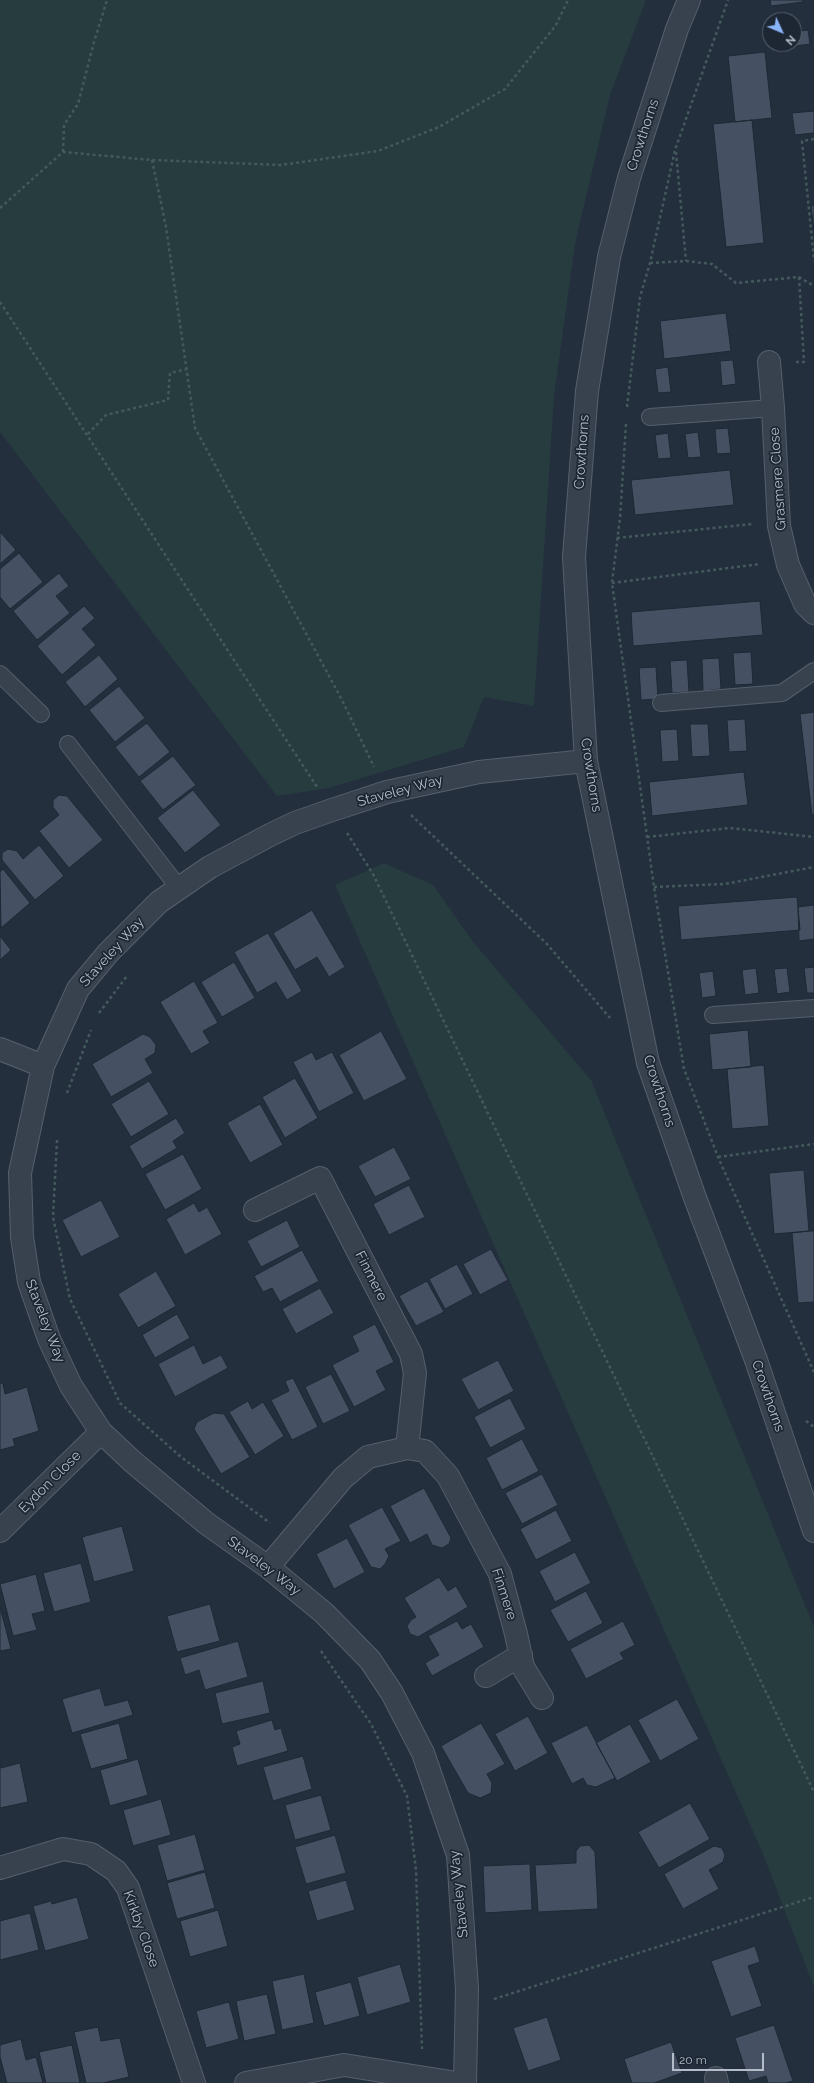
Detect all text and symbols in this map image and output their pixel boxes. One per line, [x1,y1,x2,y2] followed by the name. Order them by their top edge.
[762,12,802,52] north arrow
[783,32,798,48] text: N
[623,97,663,173] street label: Crowthorns
[571,414,593,490] street label: Crowthorns
[766,427,790,531] street label: Grasmere Close
[577,737,605,813] street label: Crowthorns
[355,772,445,810] street label: Staveley Way
[76,914,148,990] street label: Staveley Way
[639,1053,679,1129] street label: Crowthorns
[351,1248,391,1304] street label: Finmere
[21,1277,69,1365] street label: Staveley Way
[748,1358,788,1434] street label: Crowthorns
[15,1447,85,1517] street label: Eydon Close
[224,1533,304,1599] street label: Staveley Way
[488,1566,520,1622] street label: Finmere
[446,1849,472,1939] street label: Staveley Way
[119,1888,163,1970] street label: Kirkby Close
[674,2045,766,2071] scale bar
[679,2053,707,2067] text: 20 m

